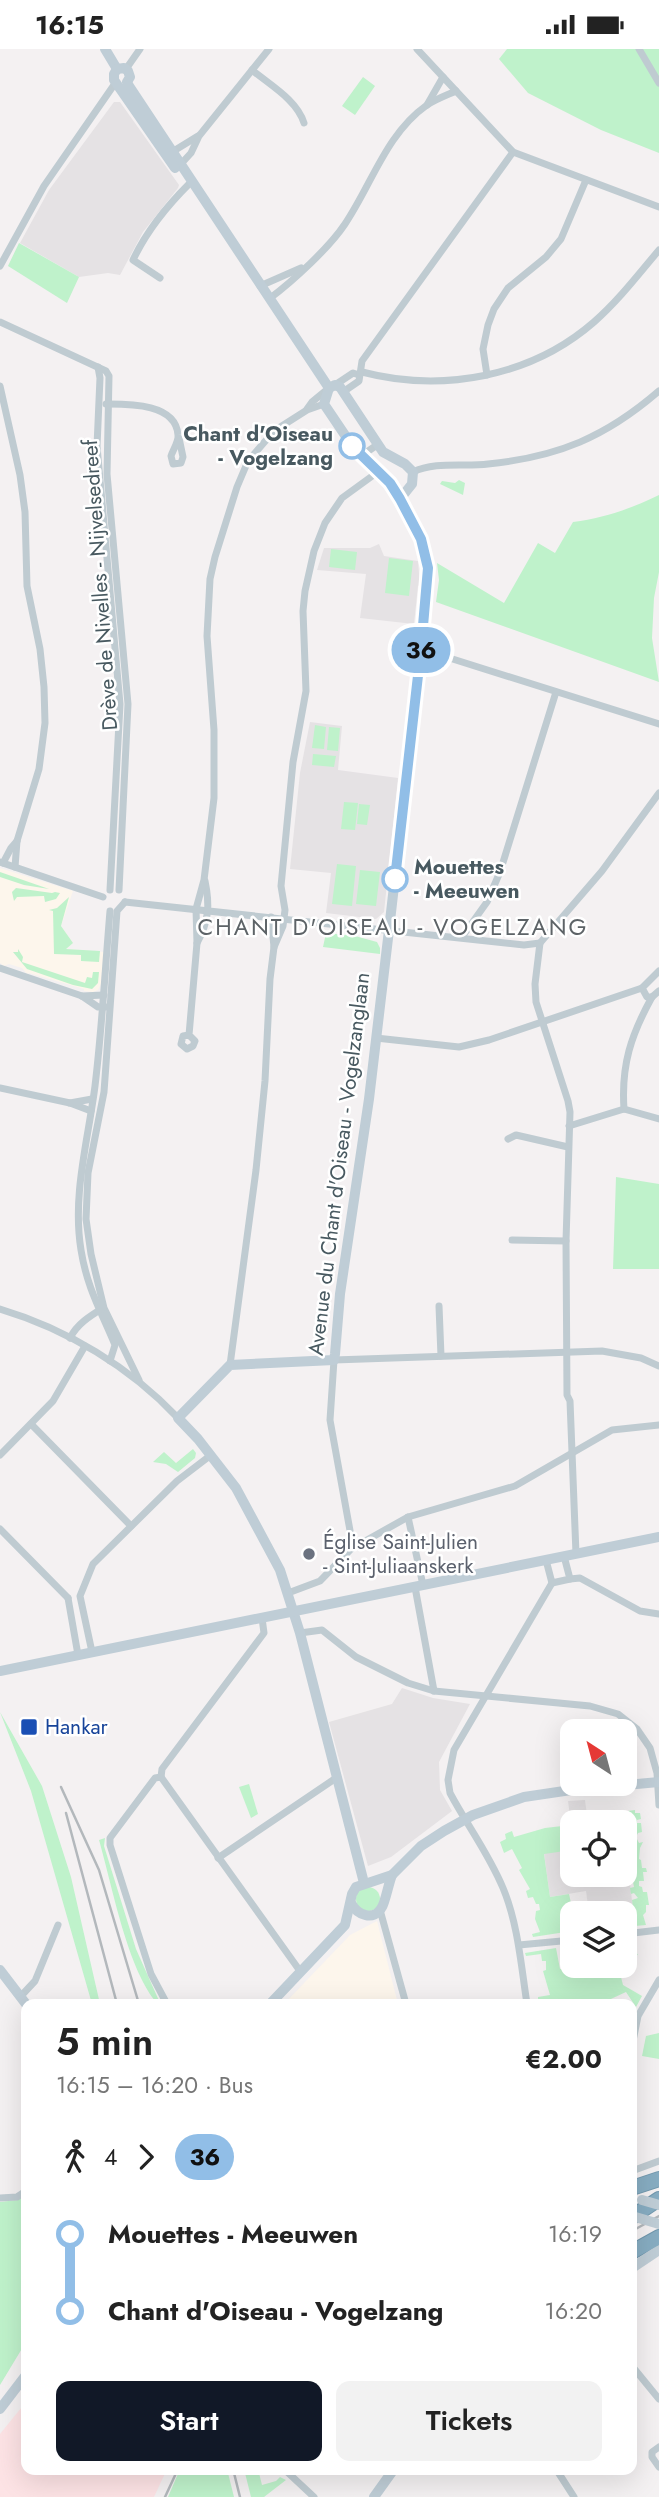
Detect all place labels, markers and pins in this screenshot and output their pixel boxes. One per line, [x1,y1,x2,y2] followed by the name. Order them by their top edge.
[183,419,333,473] place label: Chant d'Oiseau - Vogelzang
[339,433,365,459] marker: Chant d'Oiseau - Vogelzang
[414,852,520,906] place label: Mouettes - Meeuwen
[382,866,408,892] marker: Mouettes - Meeuwen
[323,1527,478,1581] place label: Église Saint-Julien - Sint-Juliaanskerk
[301,1546,317,1562] marker: Église Saint-Julien - Sint-Juliaanskerk
[45,1712,108,1742] place label: Hankar
[19,1717,39,1737] marker: Hankar

